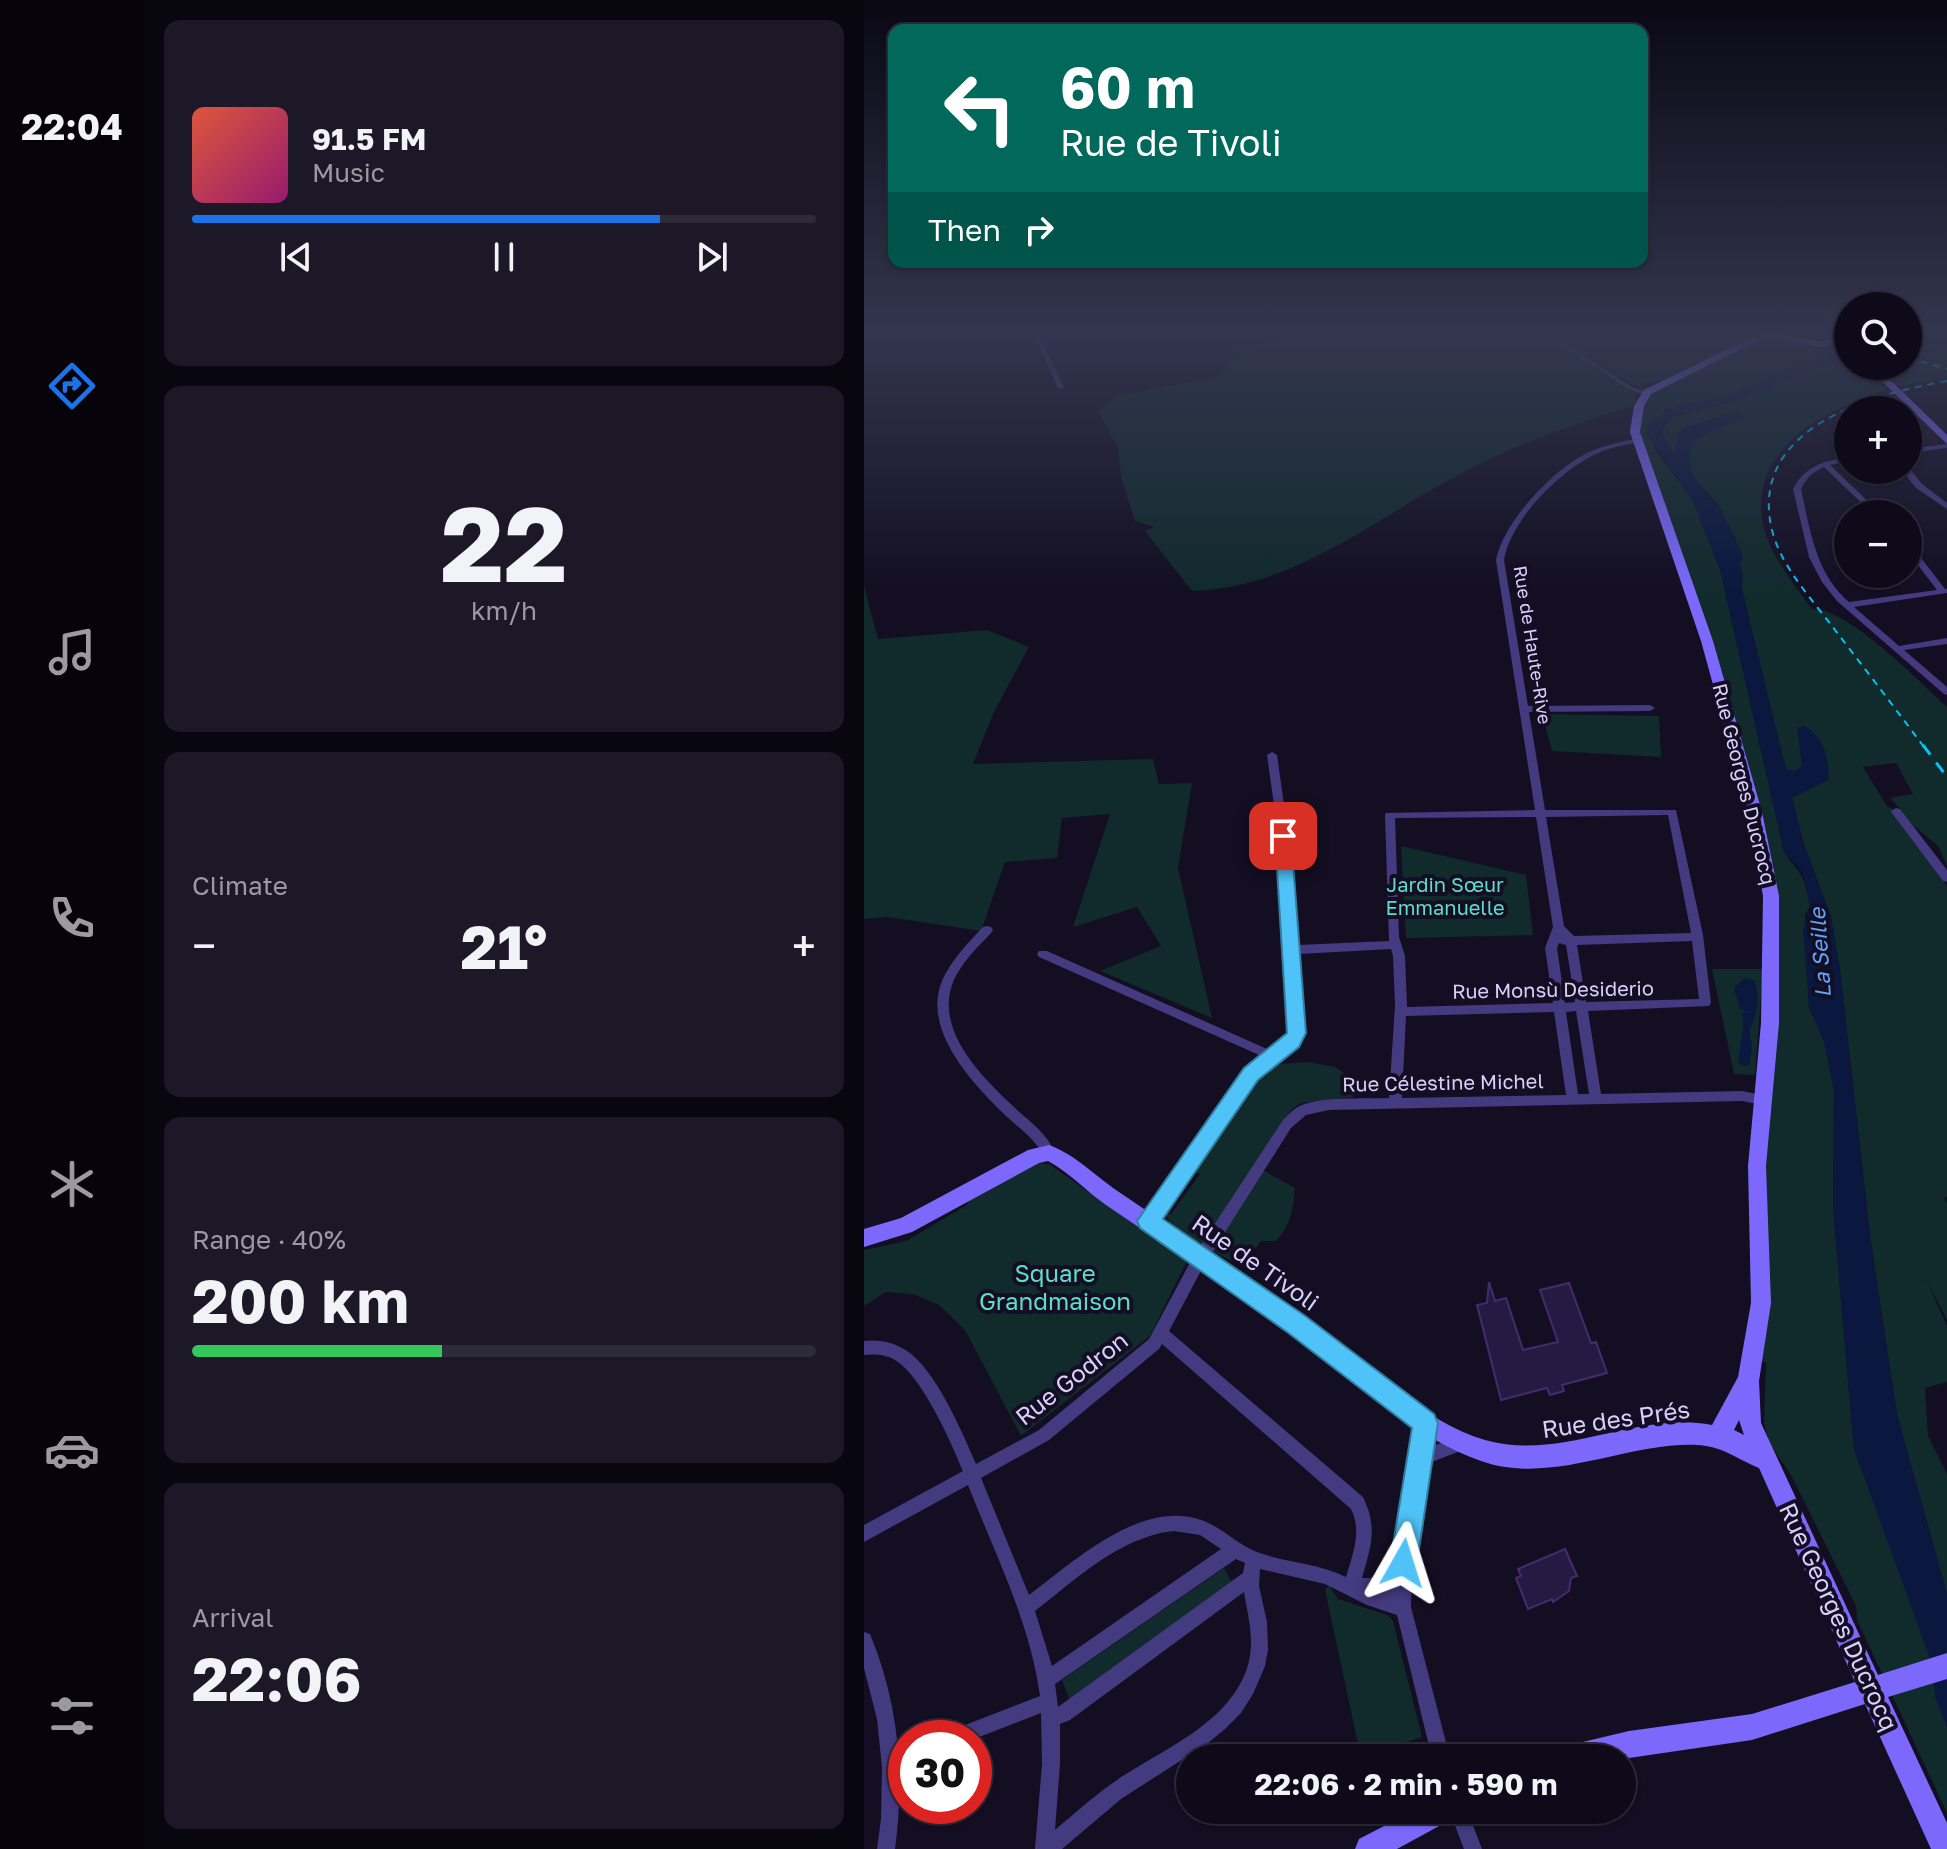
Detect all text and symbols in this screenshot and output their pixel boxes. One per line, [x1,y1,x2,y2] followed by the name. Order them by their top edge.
[1060,53,1195,120] text: 60 m
[928,56,1032,160] icon: left
[21,105,123,148] text: 22:04
[312,121,426,157] text: 91.5 FM
[1060,121,1282,164] text: Rue de Tivoli
[312,157,385,188] text: Music
[1017,208,1061,252] icon: right
[928,212,1001,248] text: Then
[274,235,318,279] icon: previous
[482,235,526,279] icon: pause
[690,235,734,279] icon: next
[1834,292,1922,588] map controls
[1834,292,1922,380] button: search
[44,358,100,414] icon: directions
[1834,396,1922,484] button: +
[441,480,567,605] text: 22
[1834,500,1922,588] button: −
[1510,564,1556,726] street label: Rue de Haute-Rive
[471,595,537,626] text: km/h
[44,624,100,680] icon: music
[1708,681,1782,887] street label: Rue Georges Ducrocq
[1249,802,1317,870] pin
[1261,814,1305,858] icon: arrive
[192,870,288,901] text: Climate
[1385,872,1505,919] park label: Jardin Sœur Emmanuelle
[44,890,100,946] icon: phone
[1803,905,1836,999] water label: La Seille
[461,910,547,982] text: 21°
[192,919,216,972] text: −
[792,919,816,972] text: +
[1452,975,1654,1003] street label: Rue Monsù Desiderio
[1342,1068,1544,1096] street label: Rue Célestine Michel
[44,1156,100,1212] icon: climate
[1187,1208,1325,1316] street label: Rue de Tivoli
[192,1224,346,1255] text: Range · 40%
[979,1258,1131,1315] park label: Square Grandmaison
[192,1264,409,1336] text: 200 km
[1009,1325,1133,1431] street label: Rue Godron
[1540,1394,1692,1443] street label: Rue des Prés
[44,1422,100,1478] icon: car
[1774,1498,1905,1735] street label: Rue Georges Ducrocq
[1361,1521,1445,1605] position arrow
[192,1602,273,1633] text: Arrival
[192,1642,362,1714] text: 22:06
[44,1688,100,1744] icon: filters
[888,1720,992,1824] speed limit sign: 30
[1255,1766,1557,1802] text: 22:06 · 2 min · 590 m

